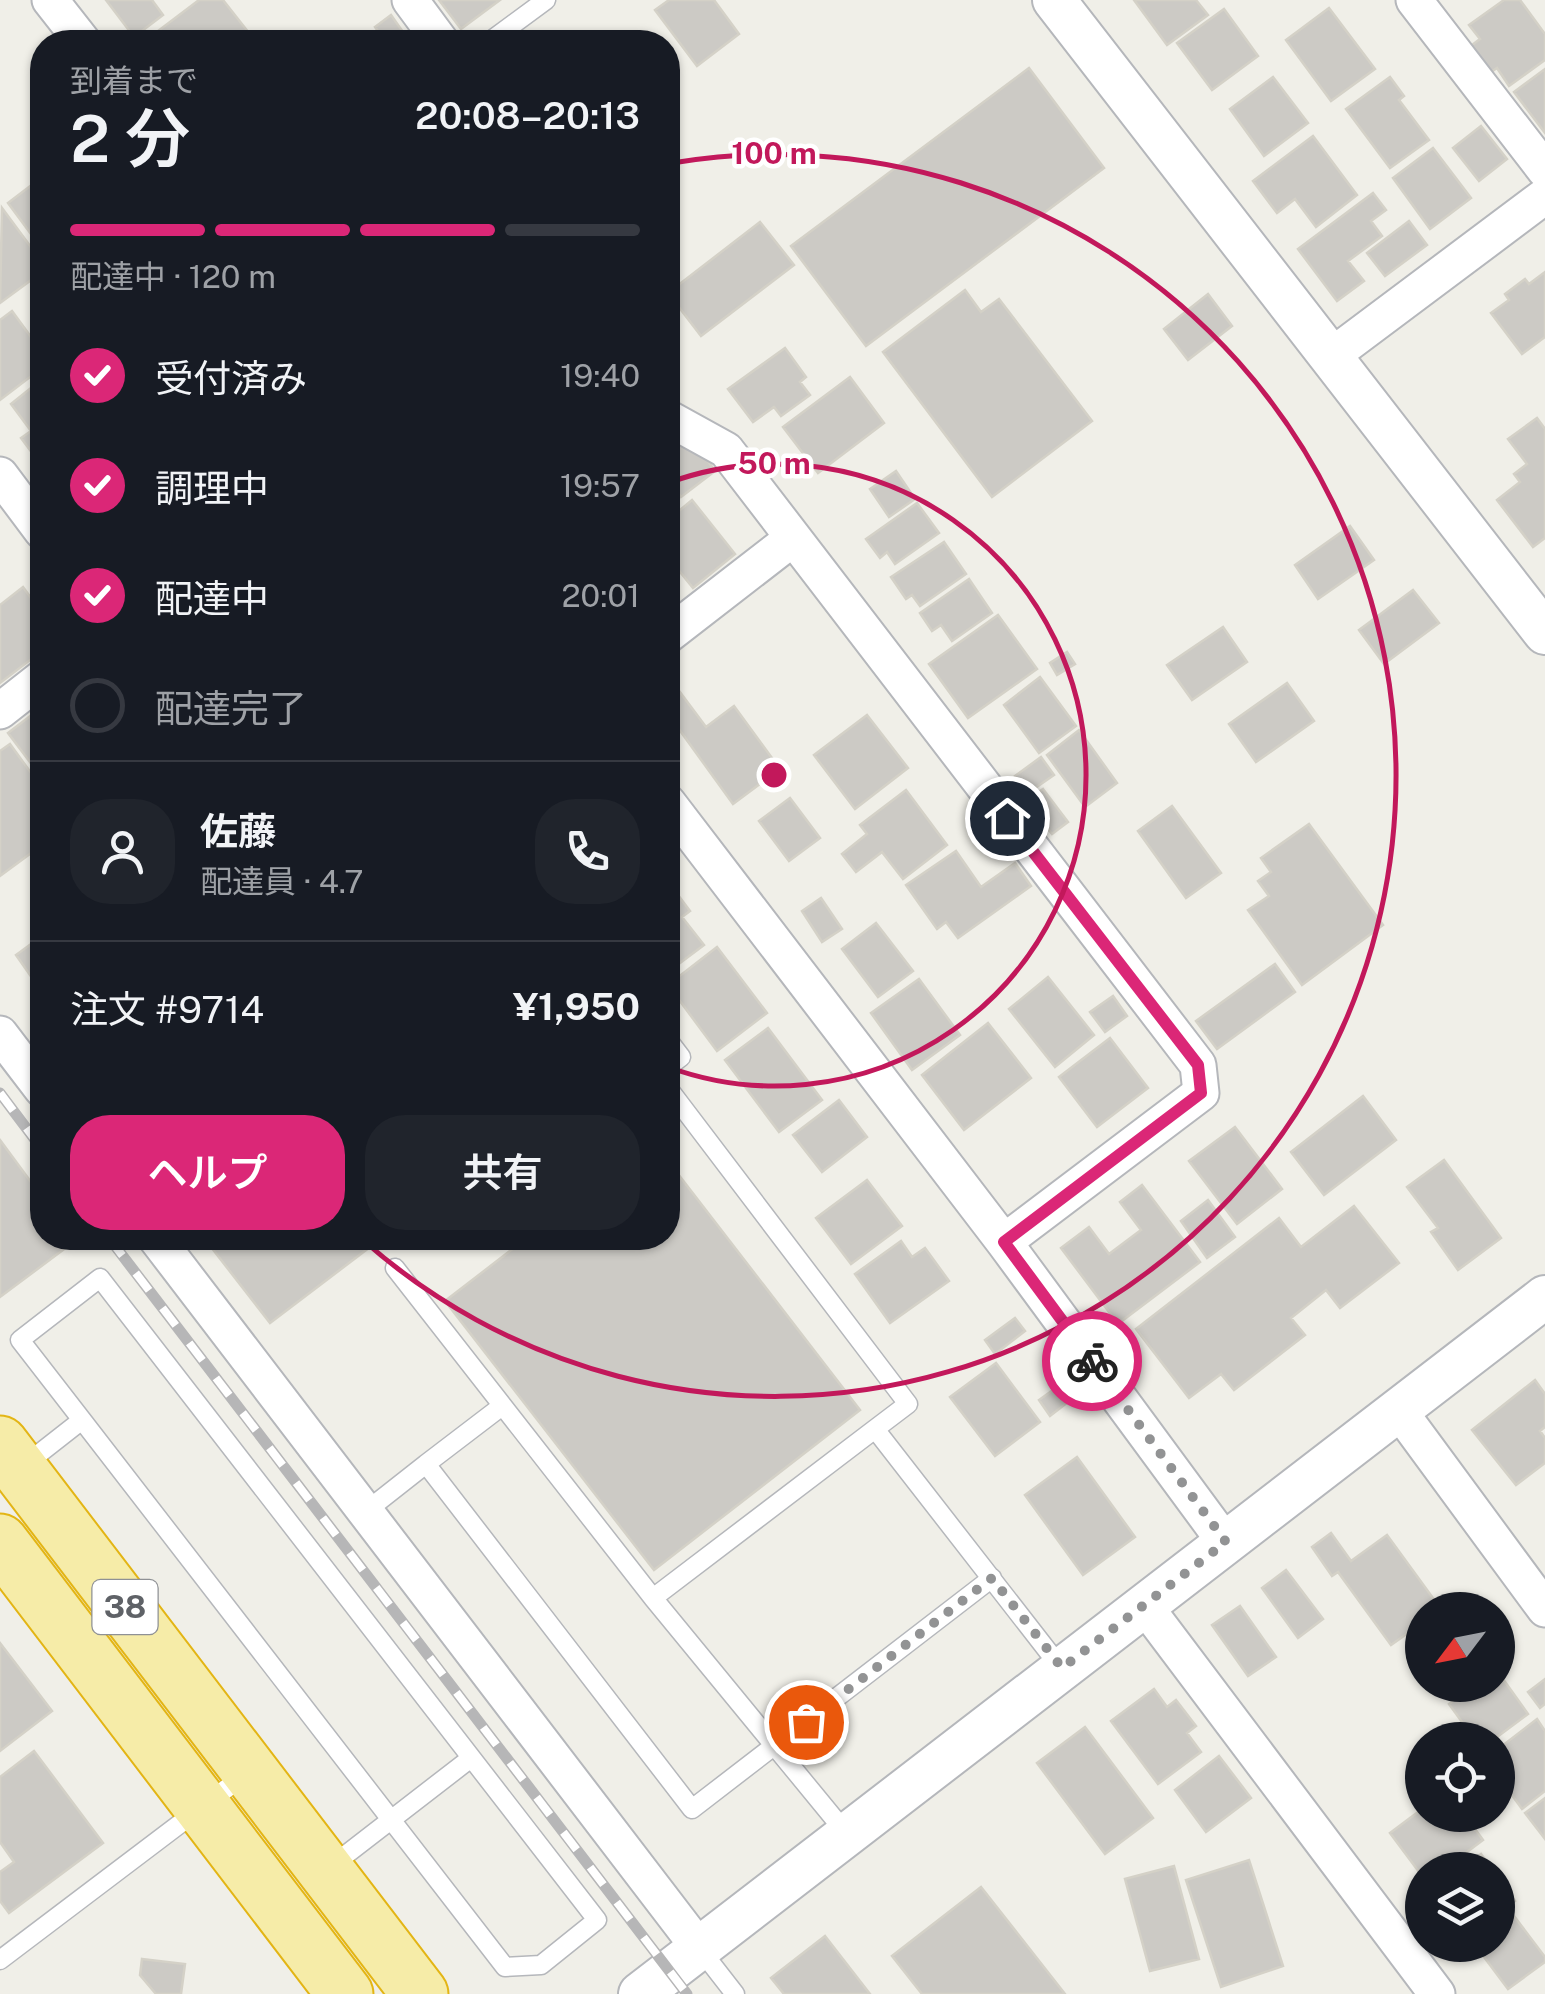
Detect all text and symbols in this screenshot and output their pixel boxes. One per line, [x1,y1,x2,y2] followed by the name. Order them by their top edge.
[70,62,198,99] text: 到着まで
[415,93,640,138] text: 20:08–20:13
[70,100,190,177] text: 2 分
[731,135,817,171] text: 100 m
[70,258,276,295] text: 配達中 · 120 m
[70,348,125,403] icon: check
[155,356,307,401] text: 受付済み
[560,357,640,394] text: 19:40
[737,445,811,481] text: 50 m
[70,458,125,513] icon: check
[155,466,269,511] text: 調理中
[560,467,640,504] text: 19:57
[70,568,125,623] icon: check
[155,576,269,621] text: 配達中
[562,577,640,614] text: 20:01
[155,686,307,731] text: 配達完了
[756,757,792,793] centre of rings
[965,776,1050,861] pin
[980,791,1035,846] icon: home
[70,799,175,904] button: person
[535,799,640,904] button: phone
[200,809,276,854] text: 佐藤
[200,863,364,900] text: 配達員 · 4.7
[513,984,640,1029] text: ¥1,950
[70,987,264,1032] text: 注文 #9714
[70,1115,345,1230] button: ヘルプ
[365,1115,640,1230] button: 共有
[1042,1311,1142,1411] courier
[1065,1334,1120,1389] icon: bike
[92,1580,158,1634] road number: 38
[1405,1592,1515,1702] north arrow
[1405,1592,1515,1962] map controls
[764,1680,849,1765] pin
[779,1695,834,1750] icon: bag
[1405,1722,1515,1832] button: locate
[1405,1852,1515,1962] button: layers

